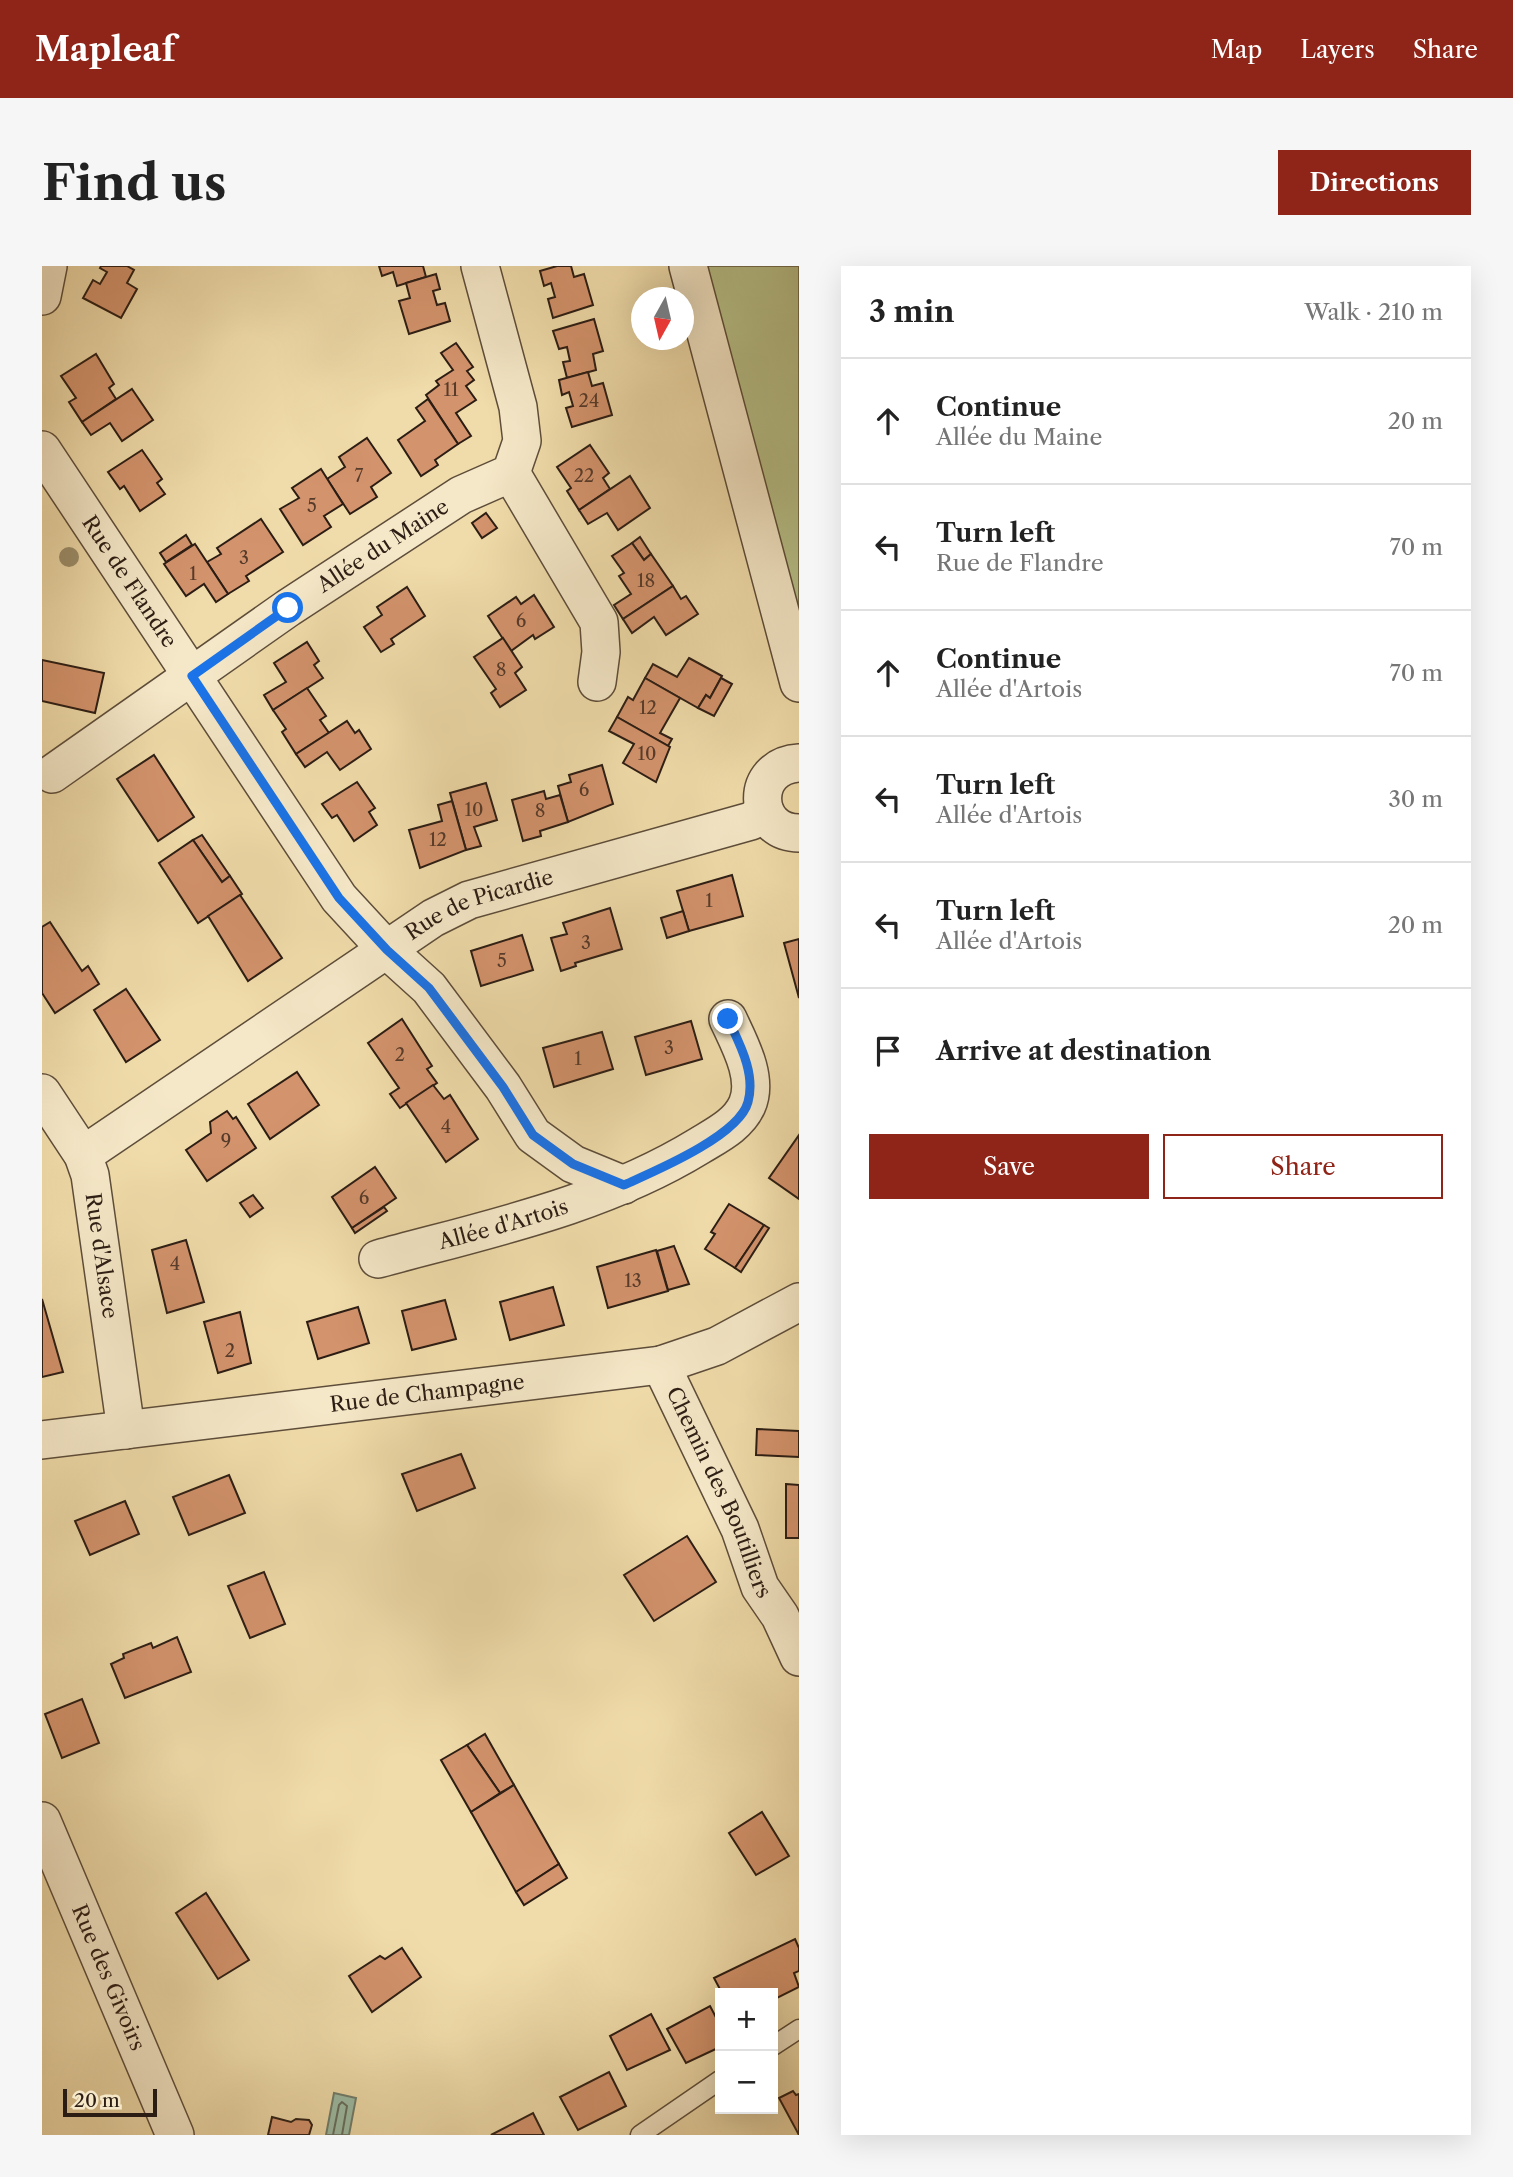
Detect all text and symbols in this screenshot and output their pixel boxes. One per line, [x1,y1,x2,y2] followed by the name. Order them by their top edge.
[35,29,175,70] text: Mapleaf
[1211,35,1262,64] text: Map
[1300,35,1375,64] text: Layers
[1413,35,1478,64] text: Share
[1278,150,1471,215] button: Directions
[42,152,226,213] text: Find us
[631,287,694,350] north arrow
[869,293,955,330] text: 3 min
[1304,298,1443,326] text: Walk · 210 m
[443,379,459,401] house number: 11
[579,390,599,412] house number: 24
[936,391,1061,423] text: Continue
[869,402,907,440] icon: ahead
[1388,407,1443,435] text: 20 m
[936,423,1102,451] text: Allée du Maine
[355,465,364,487] house number: 7
[574,465,594,487] house number: 22
[311,494,453,598] street label: Allée du Maine
[307,495,317,517] house number: 5
[77,511,182,652] street label: Rue de Flandre
[936,517,1055,549] text: Turn left
[869,528,907,566] icon: left
[1390,533,1443,561] text: 70 m
[239,547,249,569] house number: 3
[936,549,1104,577] text: Rue de Flandre
[189,563,197,585] house number: 1
[637,570,655,592] house number: 18
[272,592,303,623] route start
[516,610,526,632] house number: 6
[936,643,1061,675] text: Continue
[869,654,907,692] icon: ahead
[496,659,506,681] house number: 8
[1390,659,1443,687] text: 70 m
[936,675,1082,703] text: Allée d'Artois
[639,697,657,719] house number: 12
[638,743,656,765] house number: 10
[936,769,1055,801] text: Turn left
[579,779,589,801] house number: 6
[869,780,907,818] icon: left
[1388,785,1443,813] text: 30 m
[465,799,483,821] house number: 10
[535,800,545,822] house number: 8
[936,801,1082,829] text: Allée d'Artois
[429,829,447,851] house number: 12
[400,864,556,945] street label: Rue de Picardie
[705,890,713,912] house number: 1
[936,895,1055,927] text: Turn left
[869,906,907,944] icon: left
[1388,911,1443,939] text: 20 m
[936,927,1082,955] text: Allée d'Artois
[581,932,591,954] house number: 3
[497,950,507,972] house number: 5
[712,1003,743,1034] route end
[869,1032,907,1070] icon: arrive
[936,1035,1211,1067] text: Arrive at destination
[664,1037,674,1059] house number: 3
[395,1044,405,1066] house number: 2
[574,1048,582,1070] house number: 1
[441,1116,451,1138] house number: 4
[221,1130,231,1152] house number: 9
[869,1134,1149,1199] button: Save
[1163,1134,1443,1199] button: Share
[359,1187,369,1209] house number: 6
[81,1191,123,1320] street label: Rue d'Alsace
[435,1193,571,1255] street label: Allée d'Artois
[170,1253,180,1275] house number: 4
[624,1270,642,1292] house number: 13
[225,1340,235,1362] house number: 2
[328,1369,526,1417] street label: Rue de Champagne
[661,1383,777,1603] street label: Chemin des Boutilliers
[67,1901,151,2054] street label: Rue des Givoirs
[715,1988,778,2114] map controls
[715,1988,778,2051] button: +
[715,2051,778,2114] button: −
[63,2086,158,2118] scale bar
[74,2089,120,2112] text: 20 m

